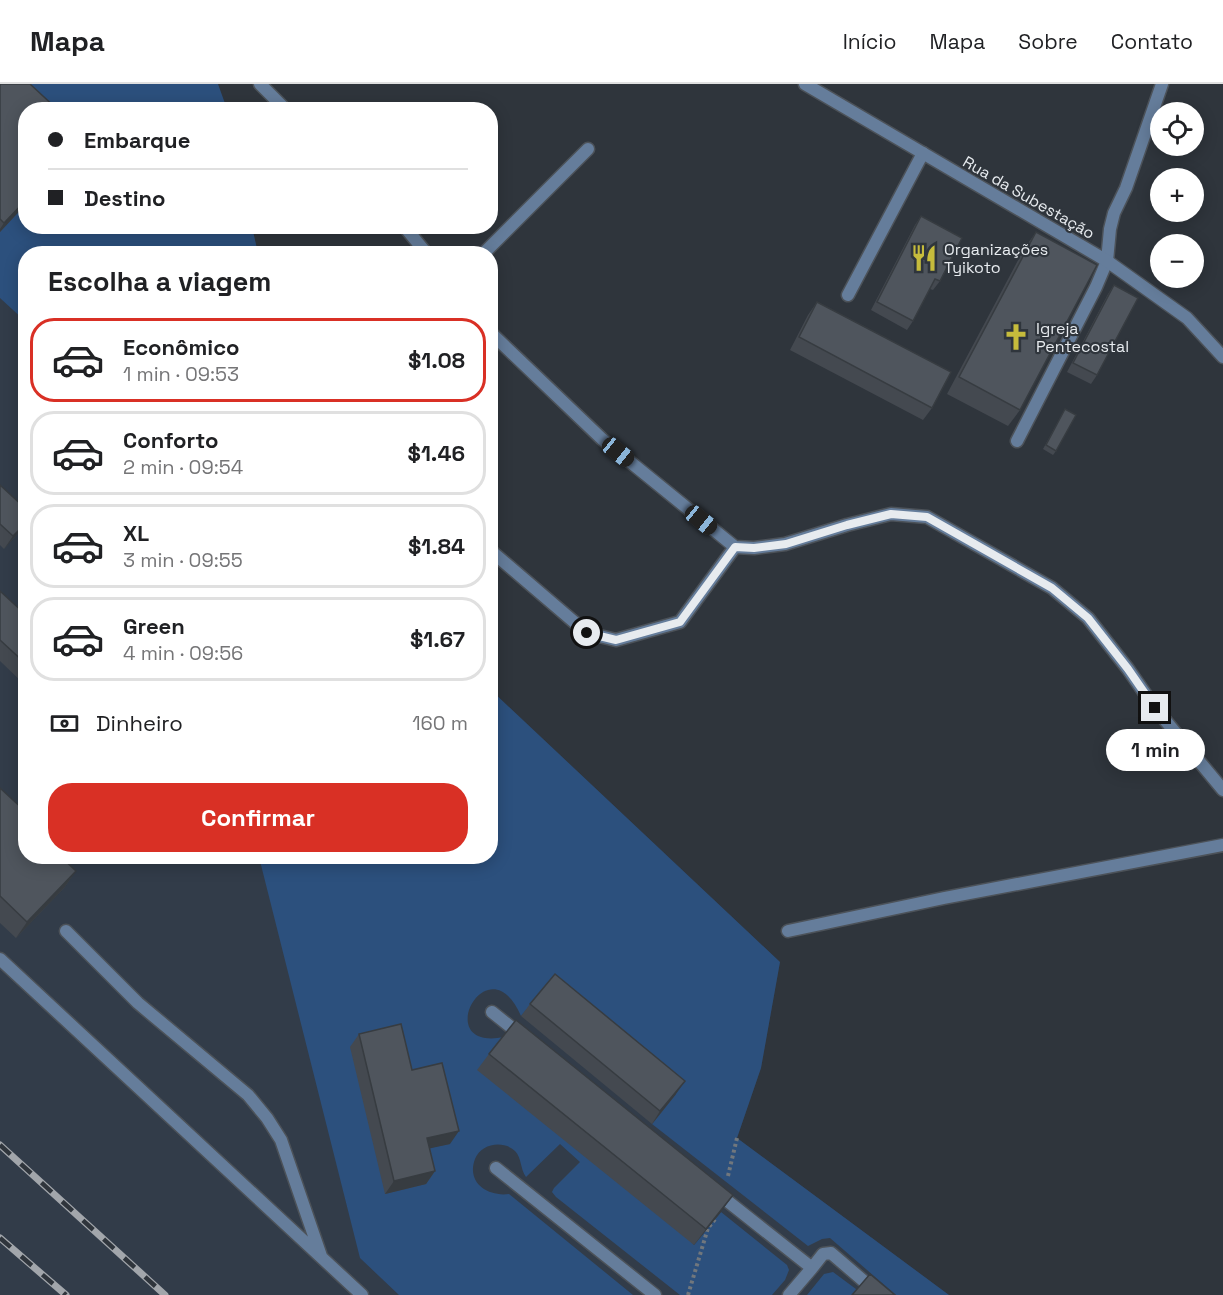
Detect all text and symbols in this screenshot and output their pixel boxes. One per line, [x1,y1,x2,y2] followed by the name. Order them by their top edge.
[30,23,105,59] text: Mapa
[843,28,896,55] text: Início
[929,28,985,55] text: Mapa
[1018,28,1078,55] text: Sobre
[1111,28,1193,55] text: Contato
[1150,102,1204,288] map controls
[1150,102,1204,156] button: locate
[84,126,190,154] text: Embarque
[959,151,1099,244] street label: Rua da Subestação
[1150,168,1204,222] button: +
[84,184,166,212] text: Destino
[1150,234,1204,288] button: −
[944,239,1048,278] place label: Organizações Tyikoto
[909,243,939,273] restaurant icon: Organizações Tyikoto
[48,264,271,299] text: Escolha a viagem
[1036,318,1129,357] place label: Igreja Pentecostal
[1001,322,1031,352] church icon: Igreja Pentecostal
[51,333,105,387] icon: car
[123,333,240,361] text: Econômico
[408,346,465,374] text: $1.08
[123,361,239,387] text: 1 min · 09:53
[51,426,105,480] icon: car
[123,426,218,454] text: Conforto
[598,434,638,470] car
[408,439,465,467] text: $1.46
[123,454,243,480] text: 2 min · 09:54
[681,502,721,538] car
[51,519,105,573] icon: car
[123,519,149,547] text: XL
[408,532,465,560] text: $1.84
[123,547,243,573] text: 3 min · 09:55
[51,612,105,666] icon: car
[123,612,185,640] text: Green
[573,619,600,646] route start
[410,625,465,653] text: $1.67
[123,640,243,666] text: 4 min · 09:56
[1141,694,1168,721] route end
[48,707,81,740] icon: cash
[96,709,183,737] text: Dinheiro
[412,710,468,736] text: 160 m
[1106,729,1204,771] callout: 1 min
[1131,737,1180,763] text: 1 min
[48,783,468,852] button: Confirmar

